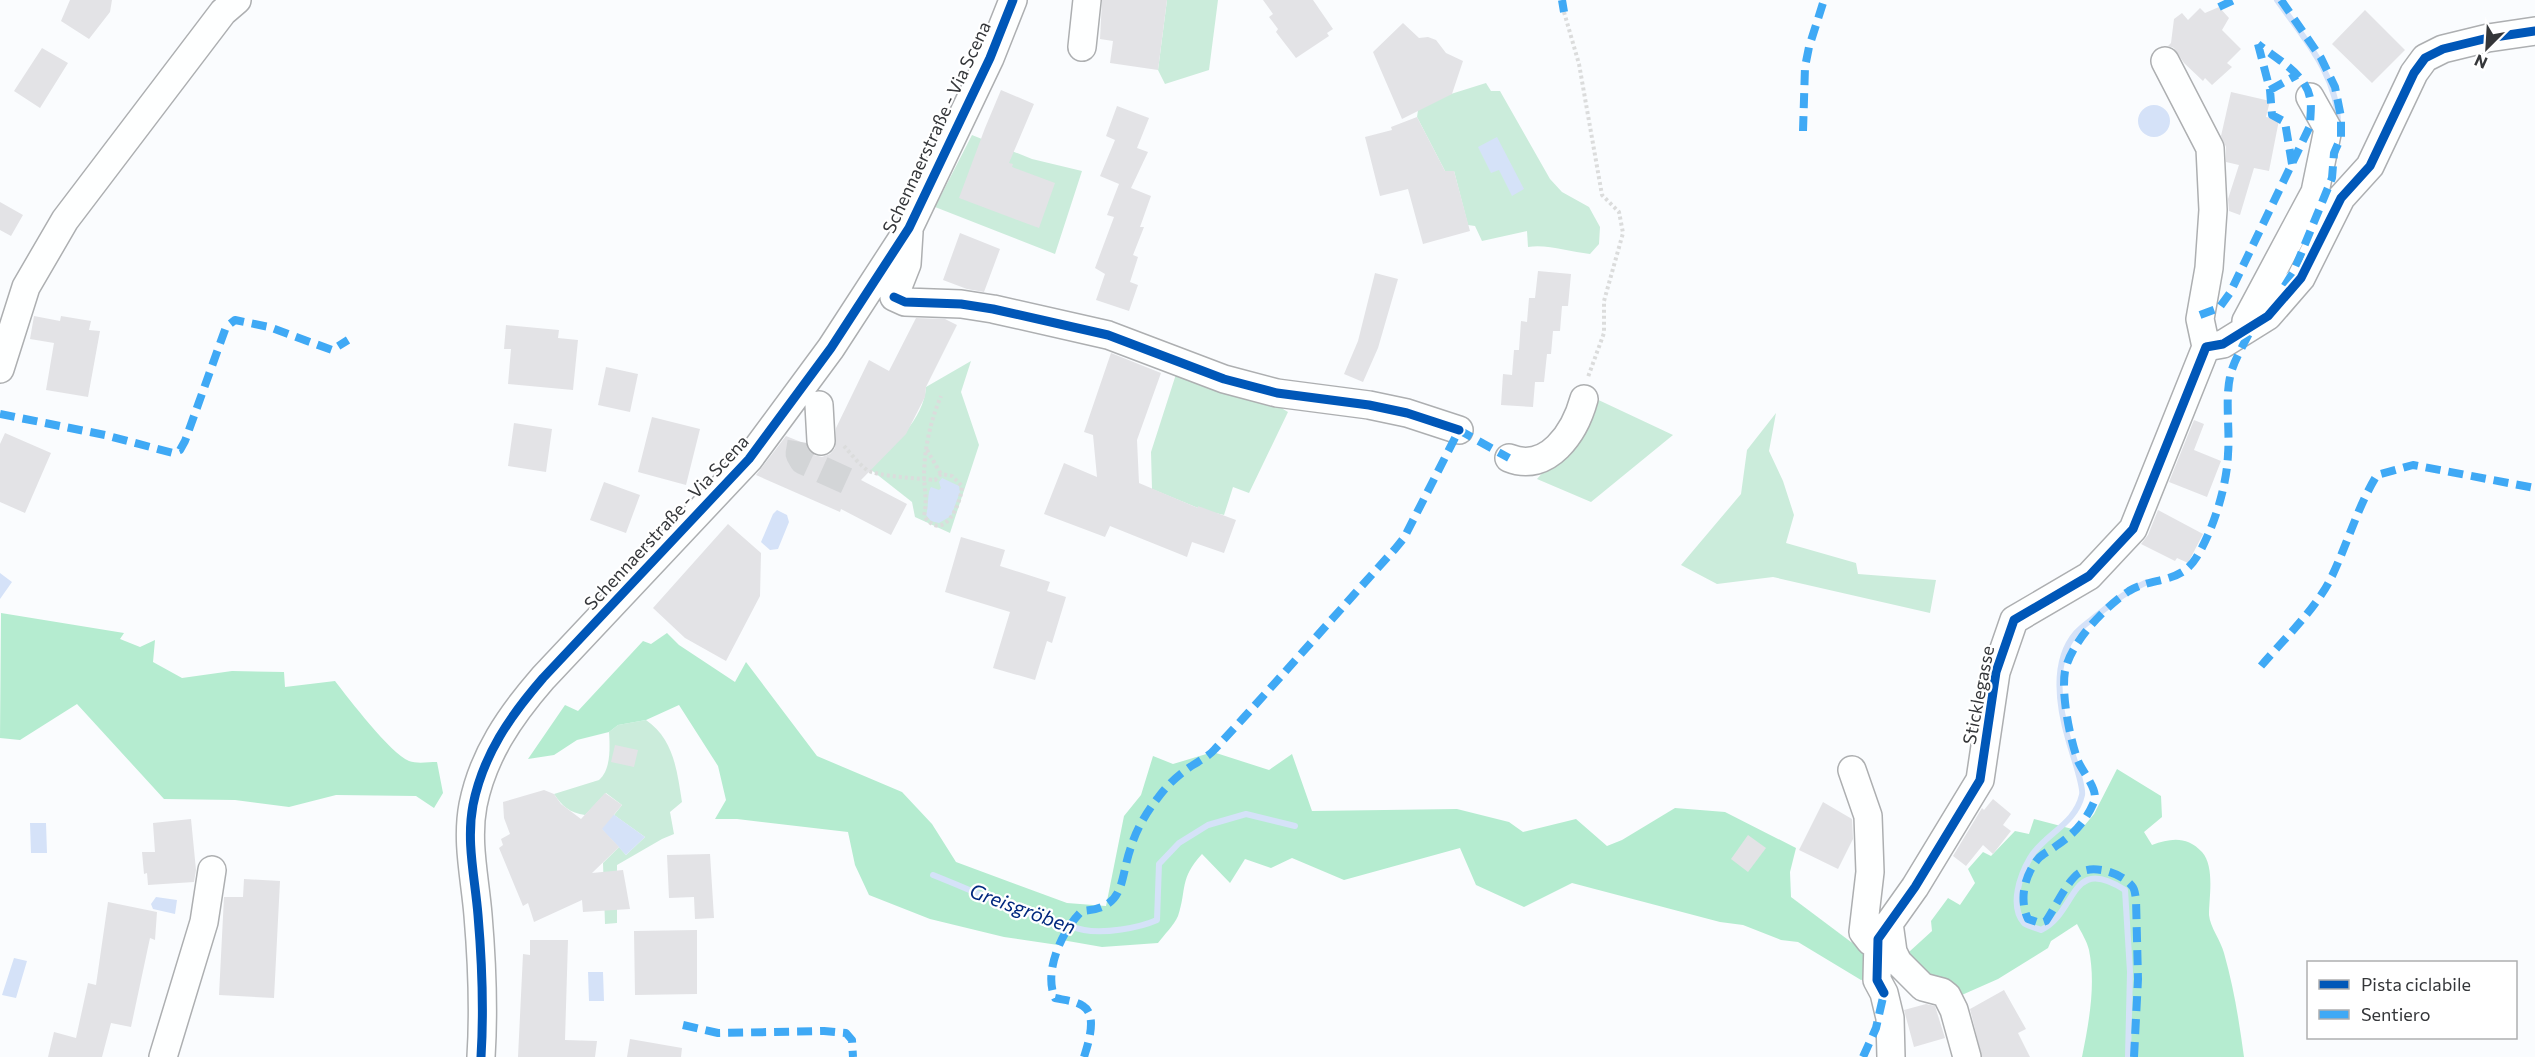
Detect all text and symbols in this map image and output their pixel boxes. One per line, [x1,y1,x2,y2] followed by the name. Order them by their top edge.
[877,18,995,236] street label: Schennaerstraße - Via Scena
[2457,18,2517,78] north arrow
[2471,51,2490,73] text: N
[579,430,753,614] street label: Schennaerstraße - Via Scena
[1958,644,1998,746] street label: Sticklegasse
[967,878,1079,938] water label: Greisgröben
[2307,961,2517,1039] legend
[2361,973,2471,995] text: Pista ciclabile
[2361,1003,2431,1025] text: Sentiero

